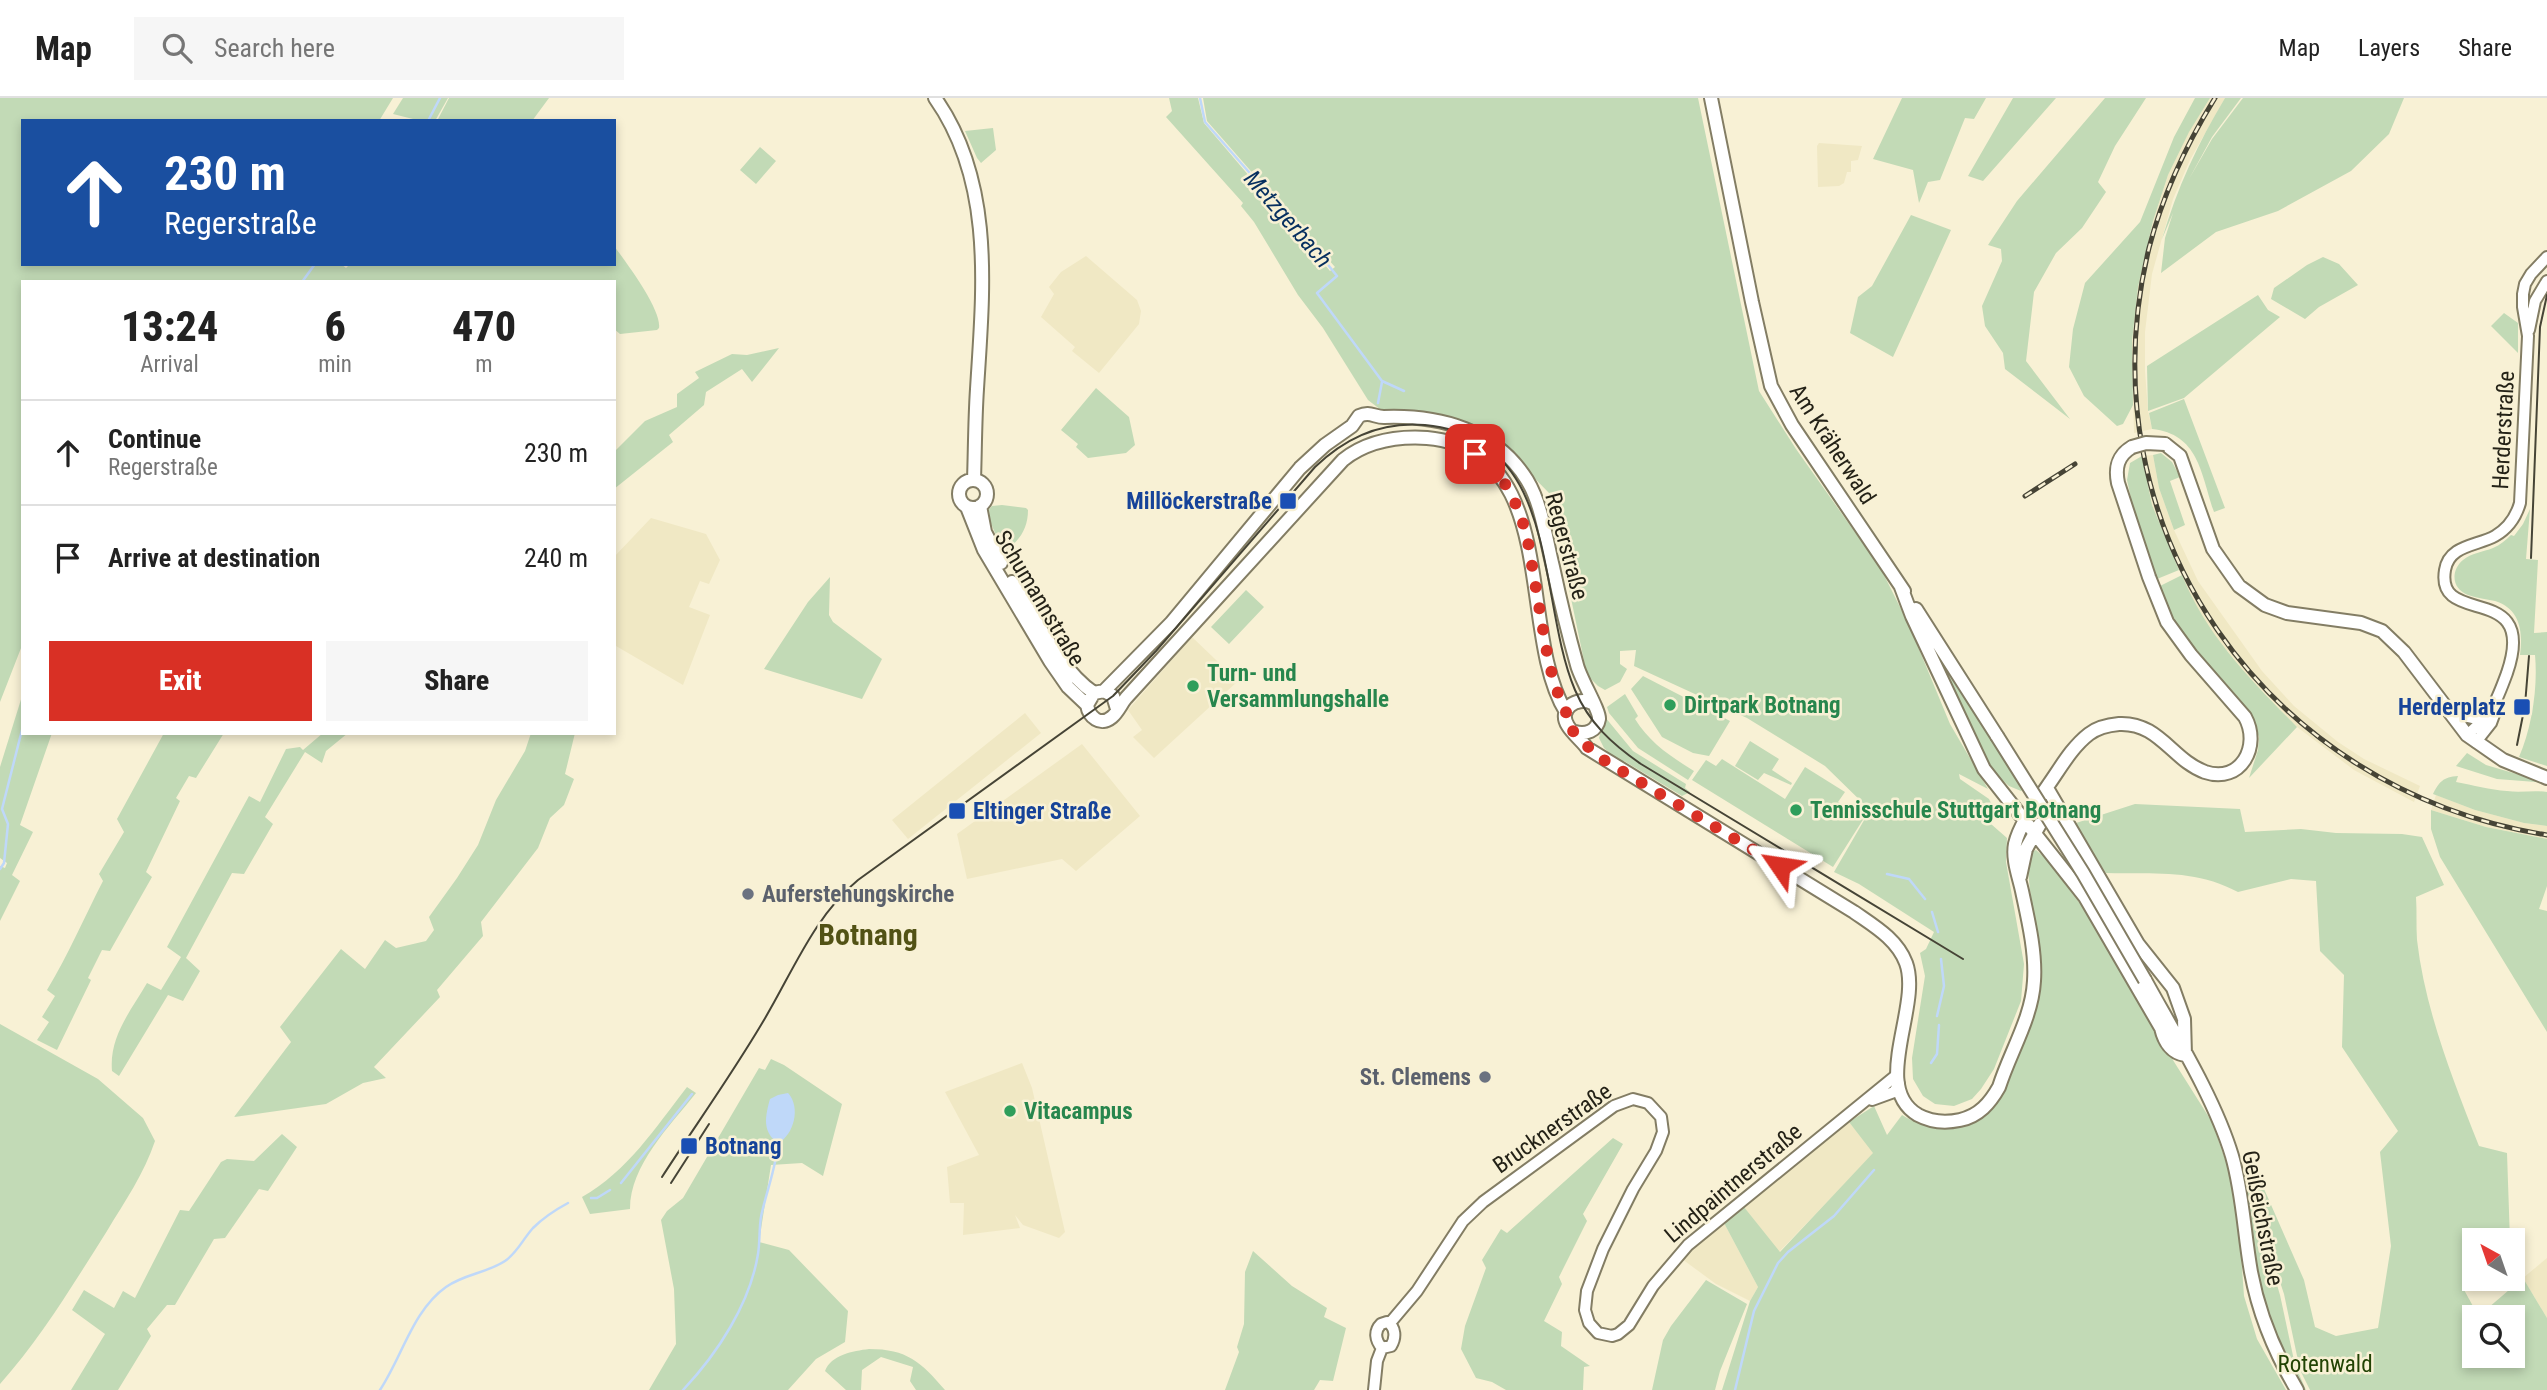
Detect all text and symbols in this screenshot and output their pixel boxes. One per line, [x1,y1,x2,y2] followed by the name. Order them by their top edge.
[134,17,624,80] search box
[35,29,92,68] text: Map
[158,29,196,67] icon: search
[214,33,335,63] text: Search here
[2279,34,2320,62] text: Map
[2358,34,2420,62] text: Layers
[2458,34,2512,62] text: Share
[164,145,286,202] text: 230 m
[49,147,140,238] icon: ahead
[1238,165,1338,273] water label: Metzgerbach
[164,204,317,242] text: Regerstraße
[121,302,218,351] text: 13:24
[324,302,346,351] text: 6
[452,302,516,351] text: 470
[140,351,199,378] text: Arrival
[318,351,352,378] text: min
[475,351,493,378] text: m
[2487,370,2520,490] street label: Herderstraße
[1784,379,1881,509] street label: Am Kräherwald
[108,424,201,454] text: Continue
[1445,424,1505,484] pin
[49,434,87,472] icon: ahead
[1456,435,1494,473] icon: arrive
[524,438,588,468] text: 230 m
[108,454,218,481] text: Regerstraße
[1126,488,1272,515] place label: Millöckerstraße
[1539,490,1594,603] street label: Regerstraße
[1278,491,1298,511] marker: Millöckerstraße
[989,526,1091,671] street label: Schumannstraße
[49,539,87,577] icon: arrive
[108,543,320,573] text: Arrive at destination
[524,543,588,573] text: 240 m
[49,641,312,721] button: Exit
[326,641,588,721] button: Share
[1207,660,1389,713] place label: Turn- und Versammlungshalle
[1185,678,1201,694] marker: Turn- und Versammlungshalle
[1684,692,1841,719] place label: Dirtpark Botnang
[2398,694,2506,721] place label: Herderplatz
[1662,697,1678,713] marker: Dirtpark Botnang
[2512,697,2532,717] marker: Herderplatz
[1810,797,2101,824] place label: Tennisschule Stuttgart Botnang
[973,798,1111,825] place label: Eltinger Straße
[947,801,967,821] marker: Eltinger Straße
[1788,802,1804,818] marker: Tennisschule Stuttgart Botnang
[1743,829,1817,903] position arrow
[762,881,954,908] place label: Auferstehungskirche
[740,886,756,902] marker: Auferstehungskirche
[818,917,918,952] district label: Botnang
[1360,1064,1471,1091] place label: St. Clemens
[1477,1069,1493,1085] marker: St. Clemens
[1488,1078,1617,1179] street label: Brucknerstraße
[1024,1098,1133,1125] place label: Vitacampus
[1002,1103,1018,1119] marker: Vitacampus
[1659,1118,1807,1249] street label: Lindpaintnerstraße
[705,1133,781,1160] place label: Botnang
[679,1136,699,1156] marker: Botnang
[2236,1148,2289,1288] street label: Geißeichstraße
[2462,1228,2525,1292] north arrow
[2462,1228,2525,1368] map controls
[2462,1305,2525,1368] button: search
[2277,1351,2373,1378] park label: Rotenwald

